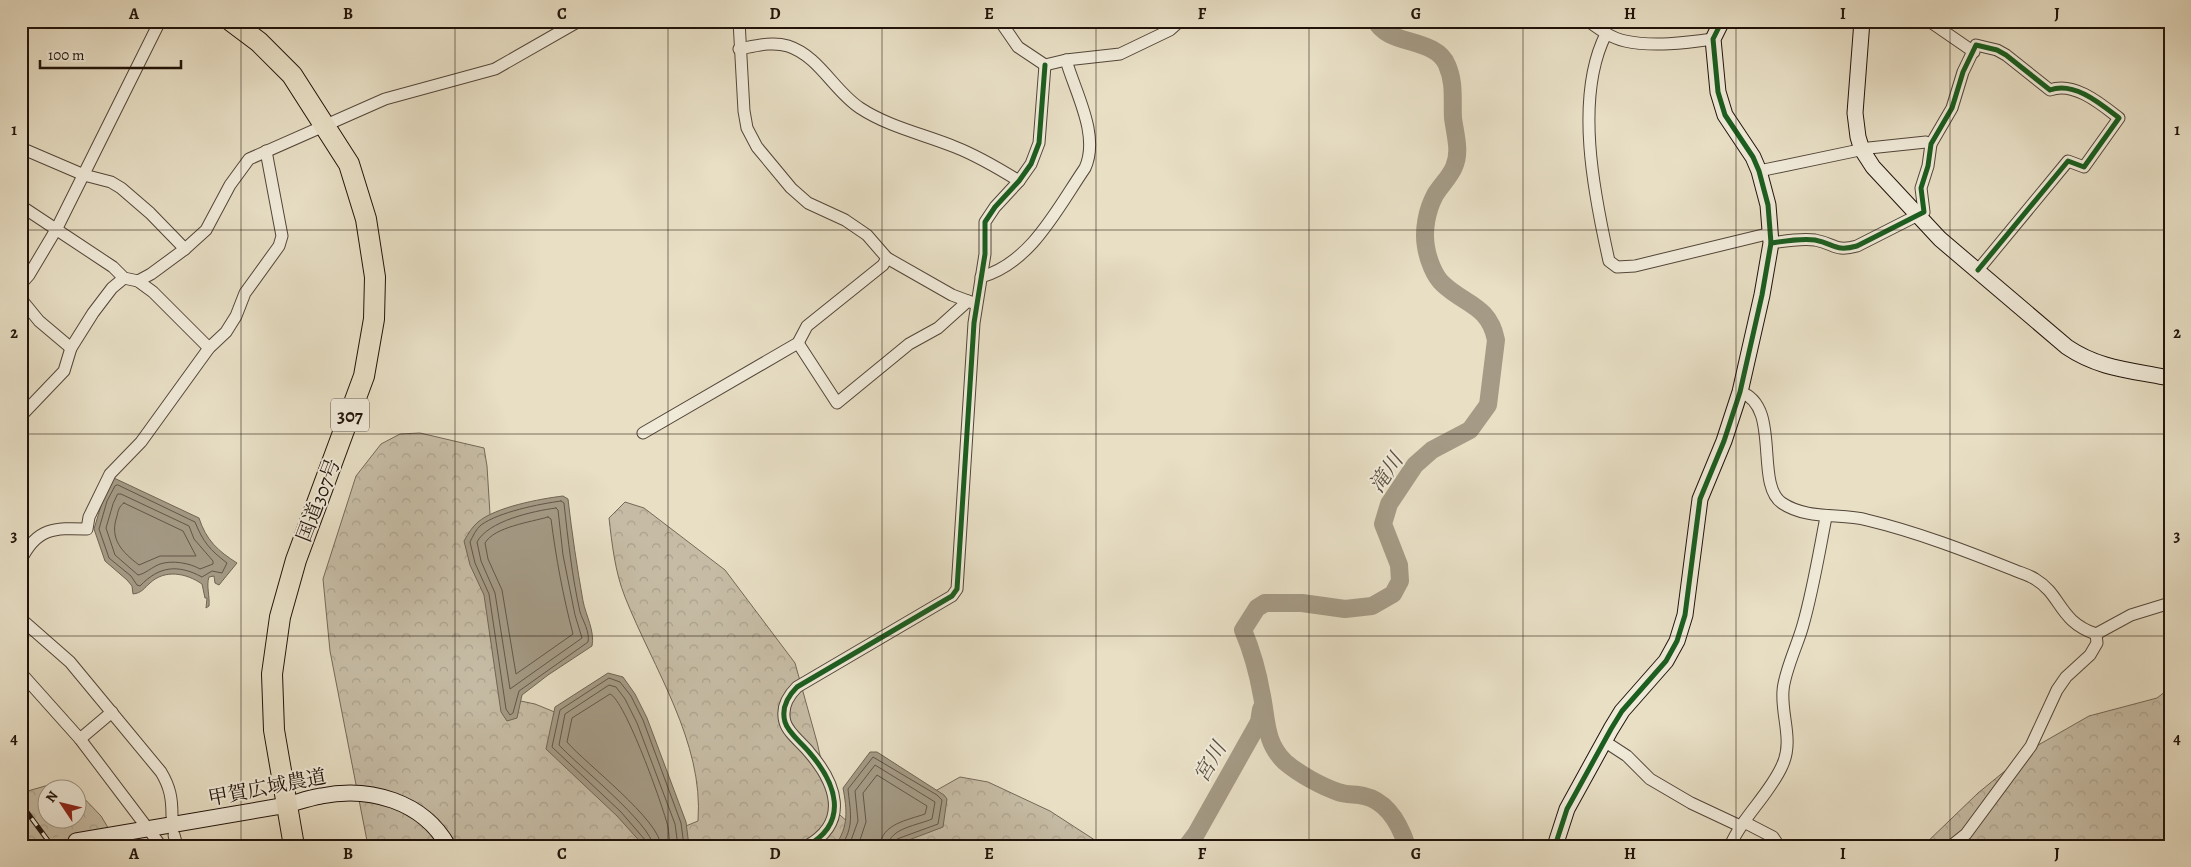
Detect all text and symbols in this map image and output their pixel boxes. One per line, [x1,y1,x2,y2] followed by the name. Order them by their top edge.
[128,3,140,25] text: A
[343,3,353,25] text: B
[557,3,567,25] text: C
[769,3,781,25] text: D
[984,3,994,25] text: E
[1198,3,1207,25] text: F
[1411,3,1421,25] text: G
[1624,3,1636,25] text: H
[1840,3,1846,25] text: I
[2054,3,2060,25] text: J
[40,38,181,70] scale bar
[48,45,85,65] text: 100 m
[11,119,17,141] text: 1
[2174,119,2180,141] text: 1
[10,322,18,344] text: 2
[2173,322,2181,344] text: 2
[331,398,369,432] road number: 307
[1363,446,1410,498] water label: 滝川
[290,455,347,546] street label: 国道307号
[11,525,18,547] text: 3
[2174,525,2181,547] text: 3
[10,728,18,750] text: 4
[2173,728,2181,750] text: 4
[1187,735,1234,787] water label: 宮川
[206,763,329,812] street label: 甲賀広域農道
[38,780,88,830] north arrow
[41,787,62,806] text: N
[128,843,140,865] text: A
[343,843,353,865] text: B
[557,843,567,865] text: C
[769,843,781,865] text: D
[984,843,994,865] text: E
[1198,843,1207,865] text: F
[1411,843,1421,865] text: G
[1624,843,1636,865] text: H
[1840,843,1846,865] text: I
[2054,843,2060,865] text: J

